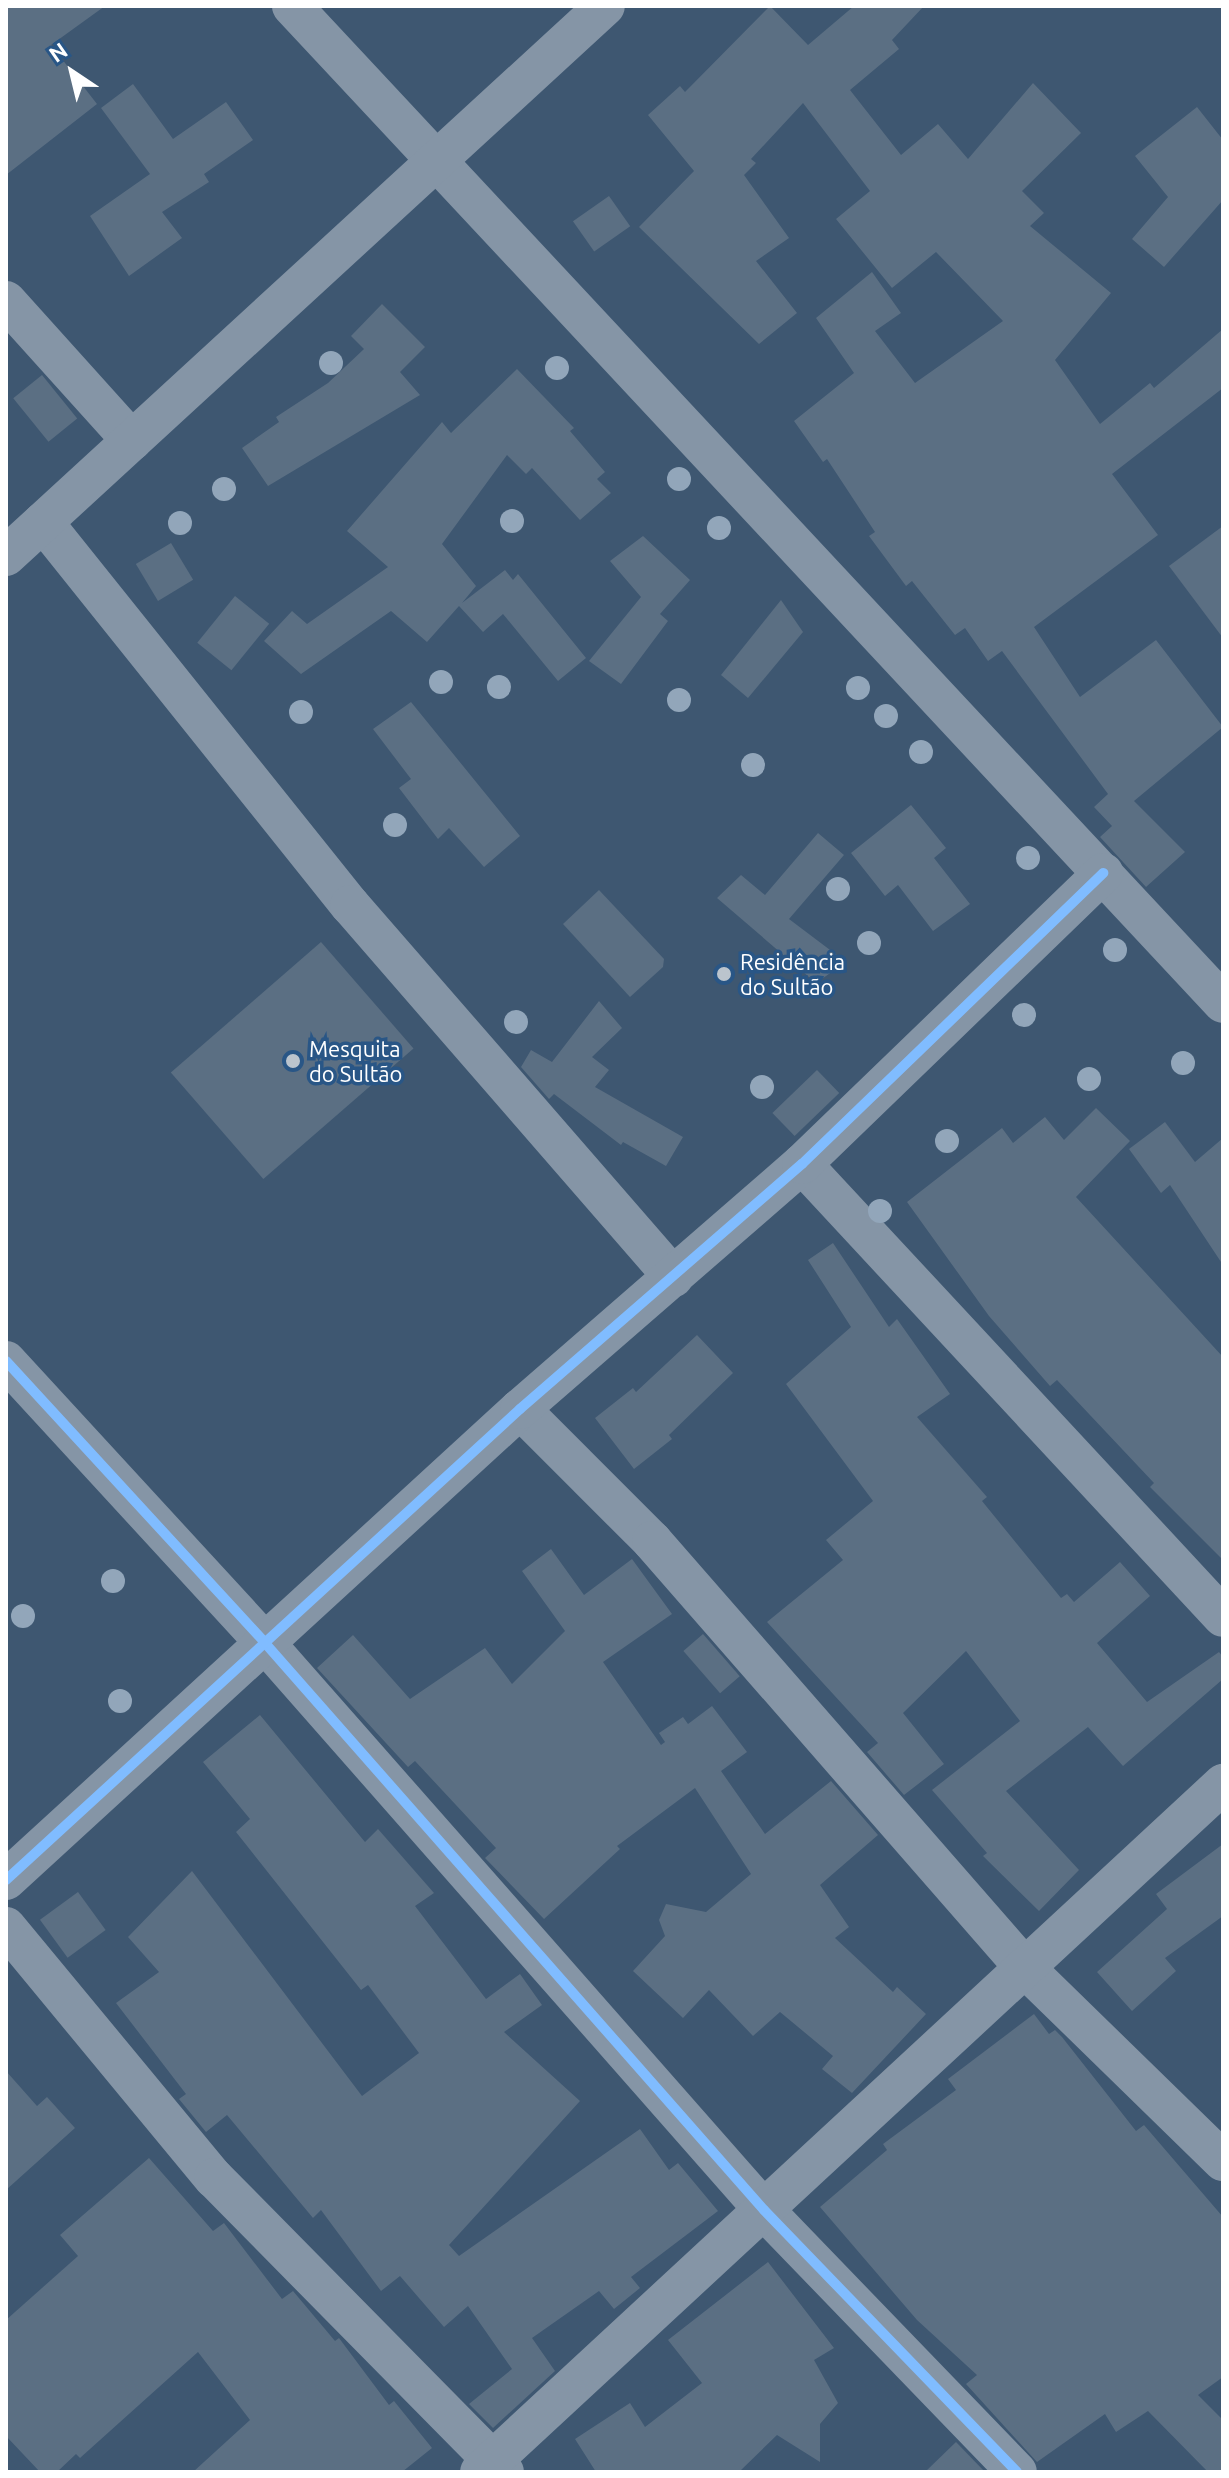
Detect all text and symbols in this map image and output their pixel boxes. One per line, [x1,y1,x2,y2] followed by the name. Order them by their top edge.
[32,32,112,112] north arrow
[44,37,72,67] text: N
[740,948,845,1000] place label: Residência do Sultão
[715,965,733,983] marker: Residência do Sultão
[309,1035,402,1086] place label: Mesquita do Sultão
[284,1052,302,1070] marker: Mesquita do Sultão

